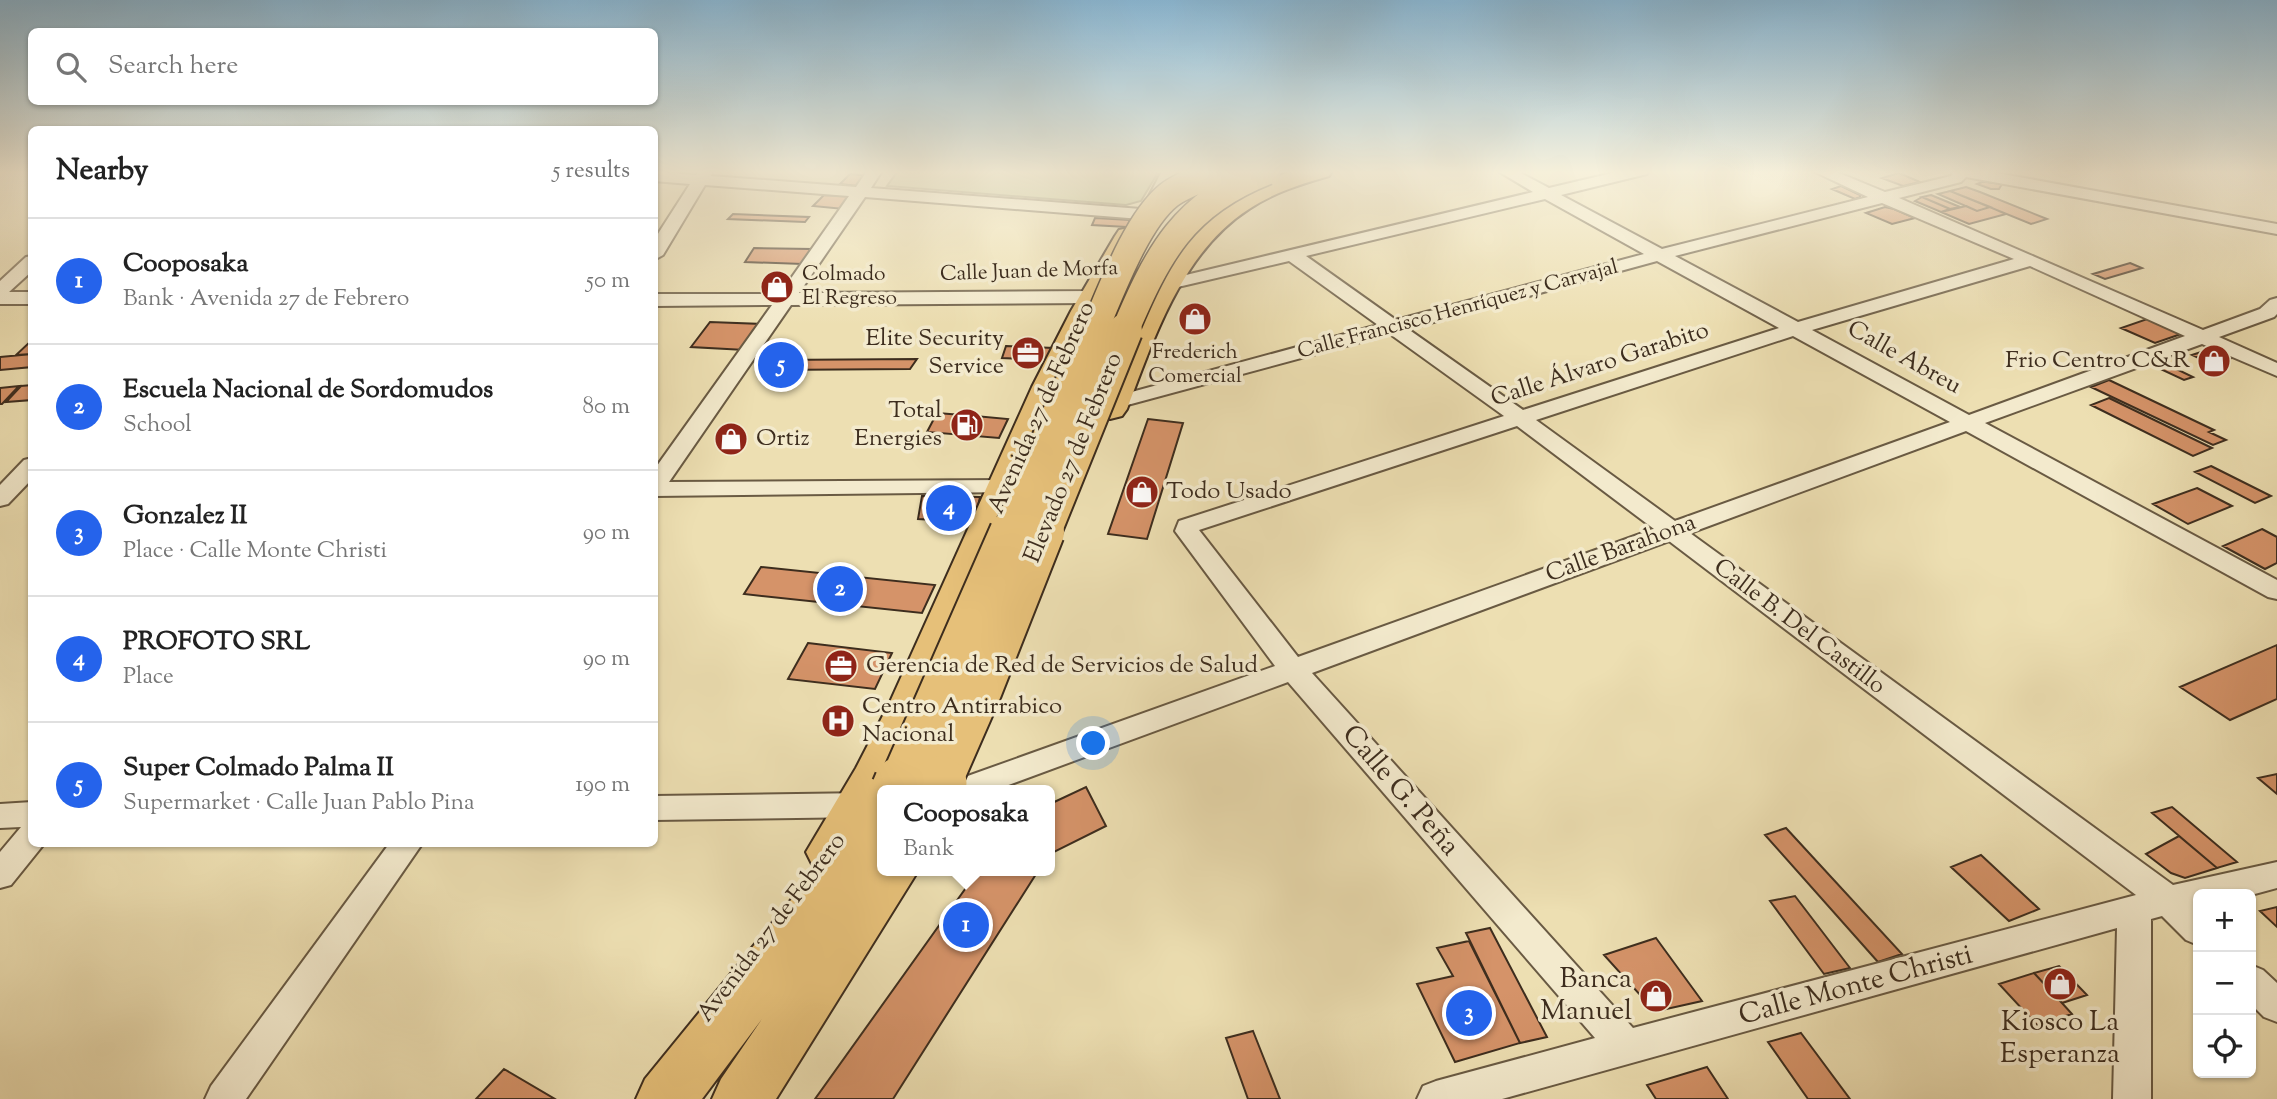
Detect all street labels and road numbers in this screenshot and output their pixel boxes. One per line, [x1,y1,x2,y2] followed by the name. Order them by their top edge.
[1294,253,1622,367] street label: Calle Francisco Henríquez y Carvajal
[940,254,1119,290] street label: Calle Juan de Morfa
[980,296,1104,520] street label: Avenida 27 de Febrero
[1841,313,1967,403] street label: Calle Abreu
[1487,314,1713,416] street label: Calle Álvaro Garabito
[1016,348,1132,568] street label: Elevado 27 de Febrero
[1541,506,1701,592] street label: Calle Barahona
[1706,551,1892,703] street label: Calle B. Del Castillo
[1332,717,1468,865] street label: Calle G. Peña
[689,826,855,1030] street label: Avenida 27 de Febrero
[1735,936,1977,1036] street label: Calle Monte Christi

